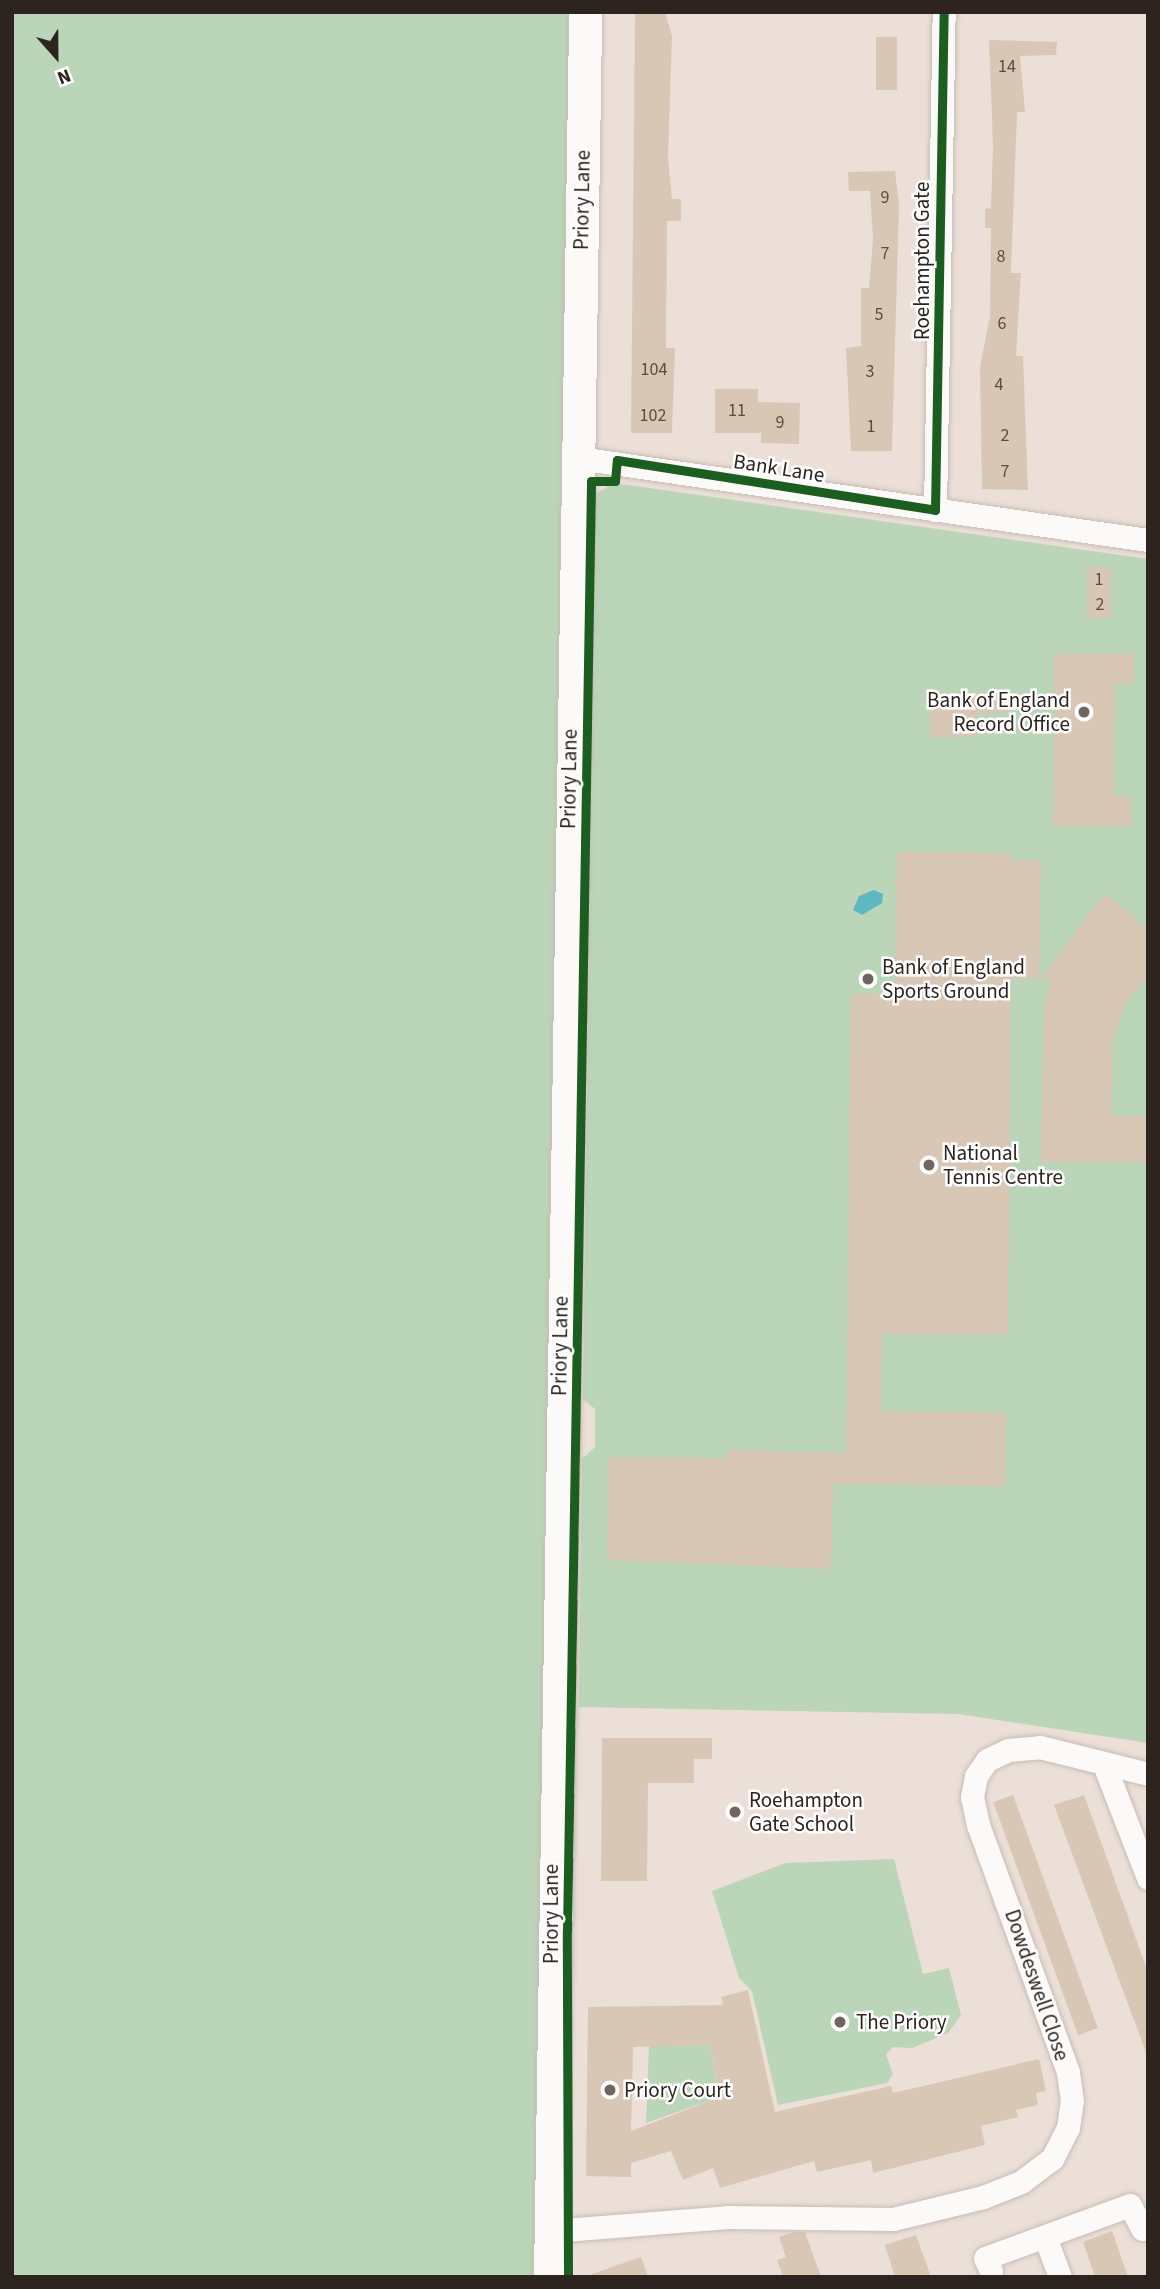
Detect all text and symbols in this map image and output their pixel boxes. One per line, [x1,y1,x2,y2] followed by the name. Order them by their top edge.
[21,21,91,91] north arrow
[998,56,1016,78] house number: 14
[53,61,74,91] text: N
[569,150,595,250] street label: Priory Lane
[909,182,935,340] street label: Roehampton Gate
[881,187,889,209] house number: 9
[881,243,889,265] house number: 7
[997,246,1005,268] house number: 8
[875,304,883,326] house number: 5
[998,313,1006,335] house number: 6
[641,359,667,381] house number: 104
[866,361,874,383] house number: 3
[995,374,1003,396] house number: 4
[728,400,746,422] house number: 11
[640,405,666,427] house number: 102
[776,412,784,434] house number: 9
[867,416,875,438] house number: 1
[1001,425,1009,447] house number: 2
[732,448,826,488] street label: Bank Lane
[1001,461,1009,483] house number: 7
[1095,569,1103,591] house number: 1
[1096,594,1104,616] house number: 2
[927,687,1070,737] place label: Bank of England Record Office
[1076,704,1092,720] marker: Bank of England Record Office
[556,729,582,829] street label: Priory Lane
[882,954,1025,1004] place label: Bank of England Sports Ground
[860,971,876,987] marker: Bank of England Sports Ground
[943,1140,1063,1190] place label: National Tennis Centre
[921,1157,937,1173] marker: National Tennis Centre
[547,1296,573,1396] street label: Priory Lane
[749,1787,863,1837] place label: Roehampton Gate School
[727,1804,743,1820] marker: Roehampton Gate School
[538,1864,564,1964] street label: Priory Lane
[999,1906,1075,2064] street label: Dowdeswell Close
[856,2009,947,2035] place label: The Priory
[830,2012,850,2032] marker: The Priory
[624,2077,731,2103] place label: Priory Court
[602,2082,618,2098] marker: Priory Court

